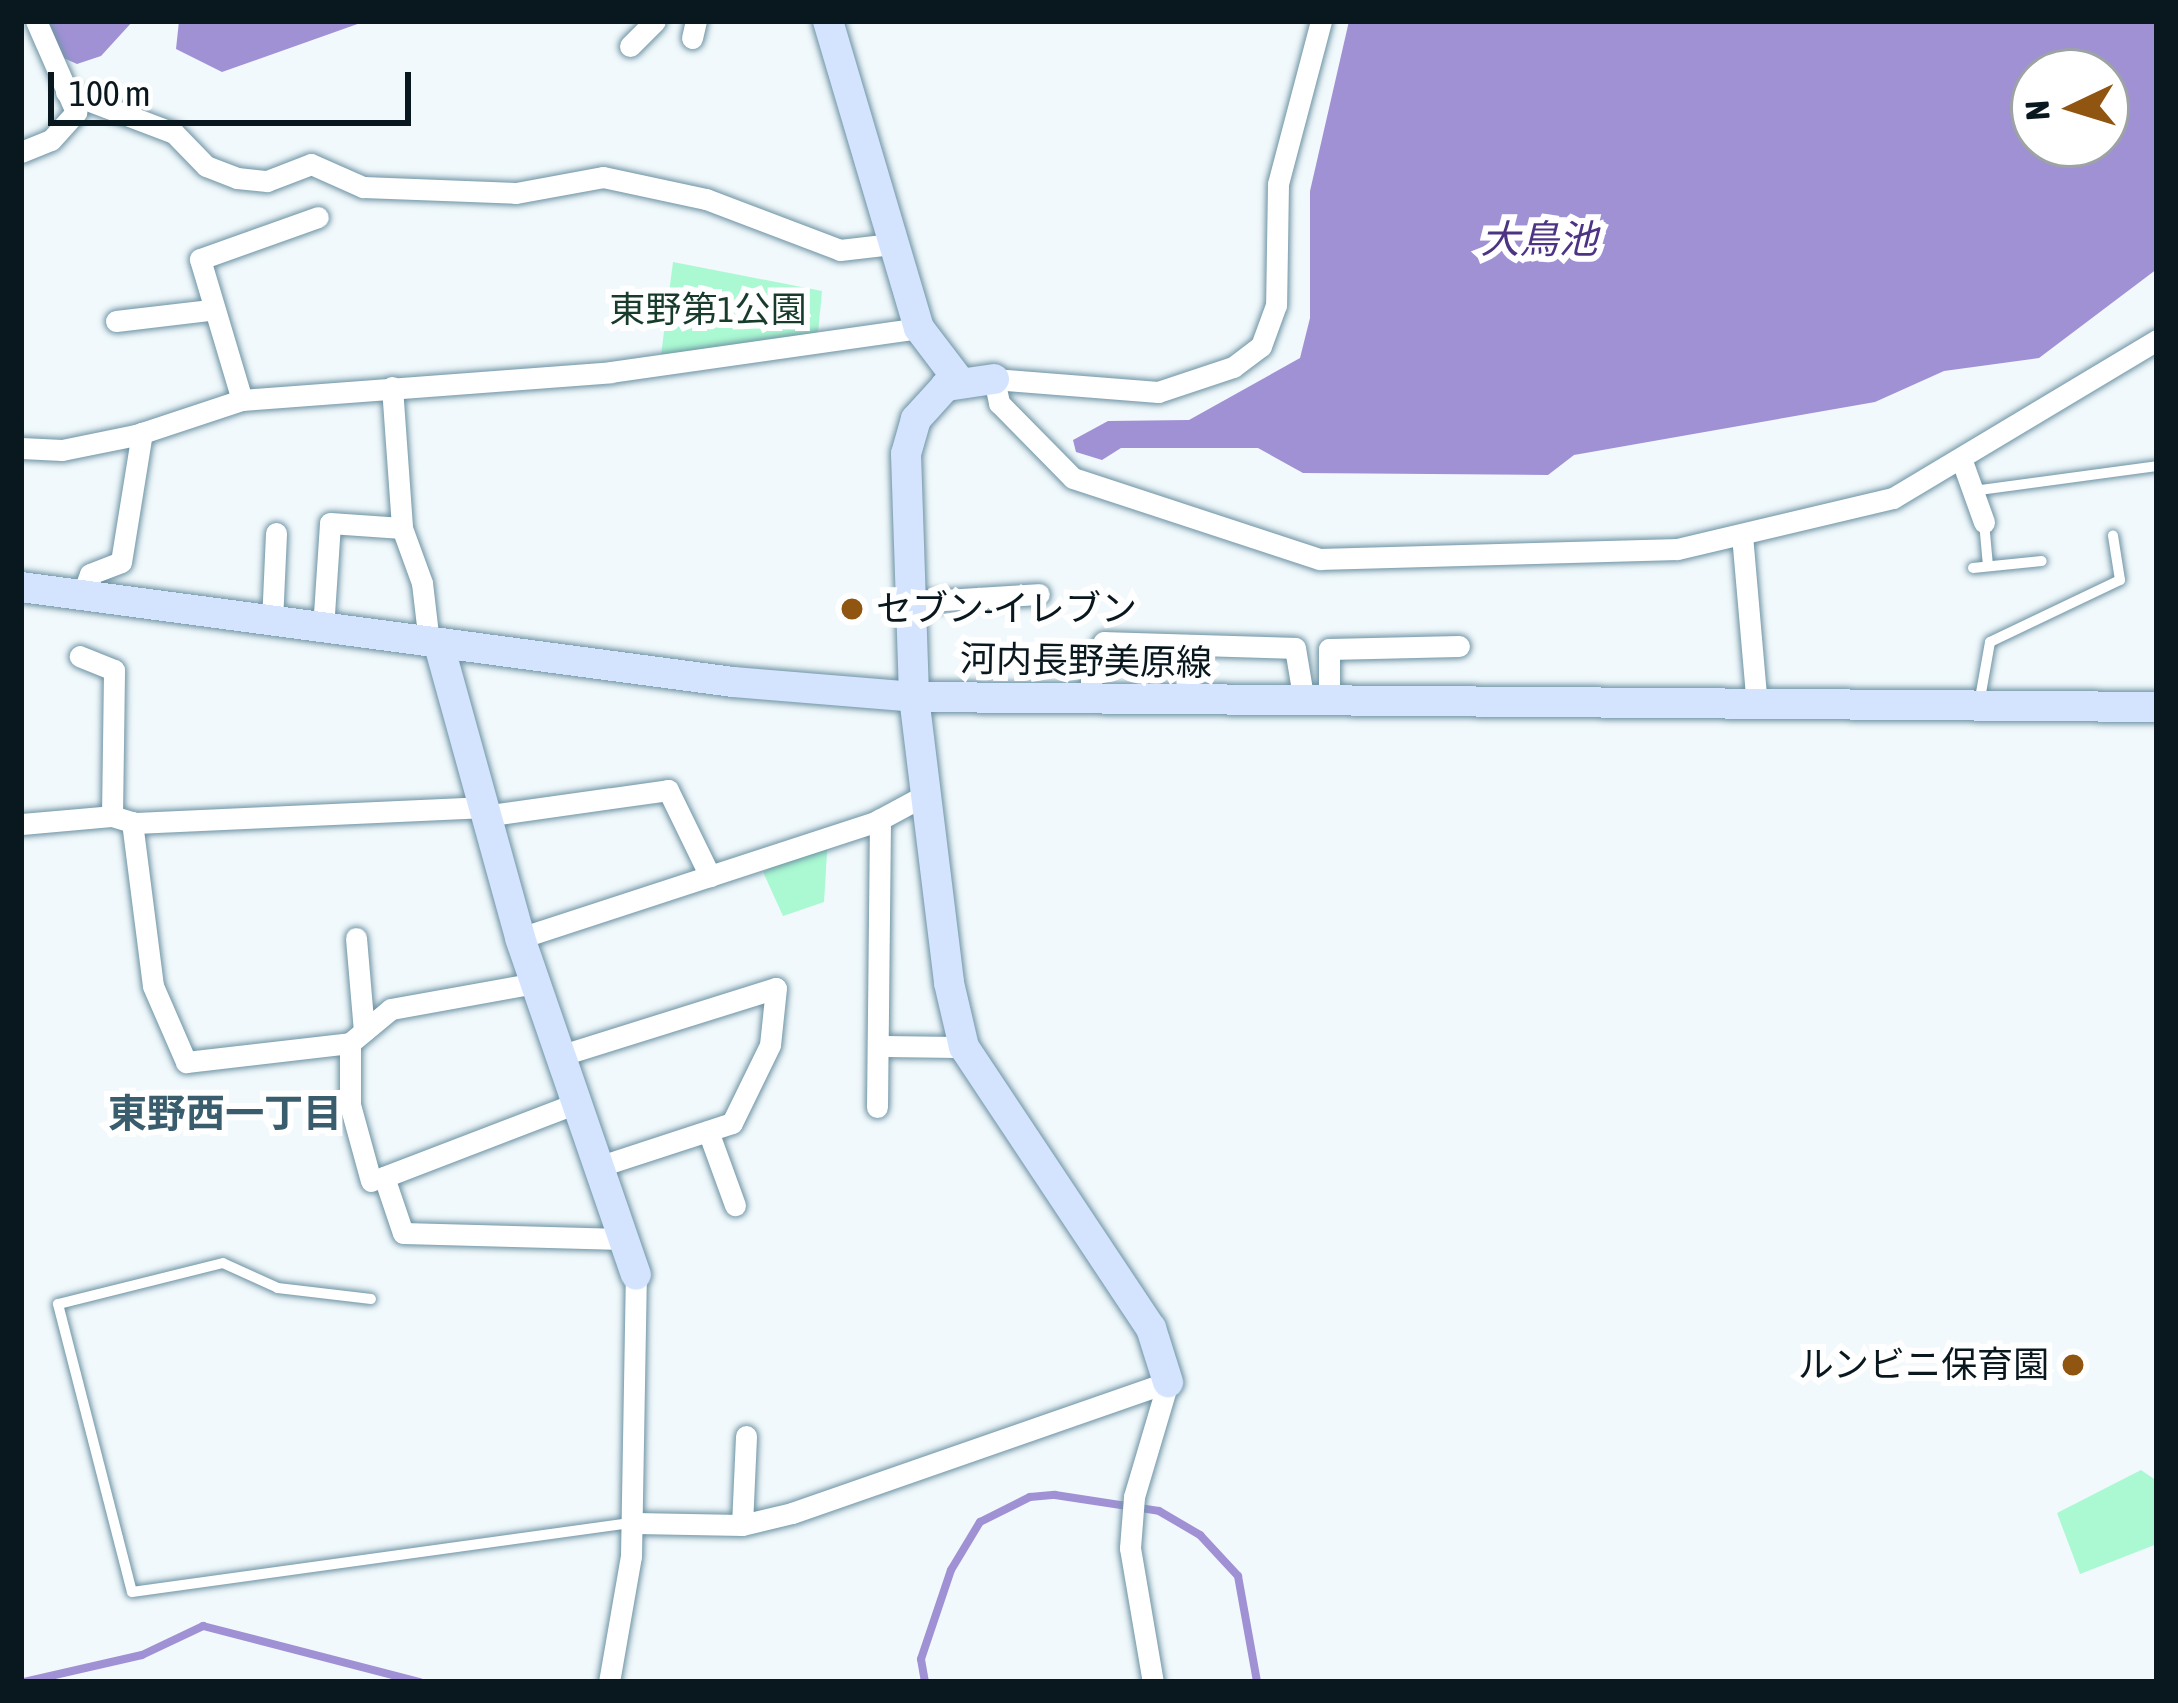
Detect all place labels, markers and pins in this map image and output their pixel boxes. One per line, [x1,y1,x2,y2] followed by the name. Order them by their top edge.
[876,587,1137,631] place label: セブン-イレブン
[839,596,865,622] marker: セブン-イレブン
[1797,1343,2049,1387] place label: ルンビニ保育園
[2060,1352,2086,1378] marker: ルンビニ保育園

